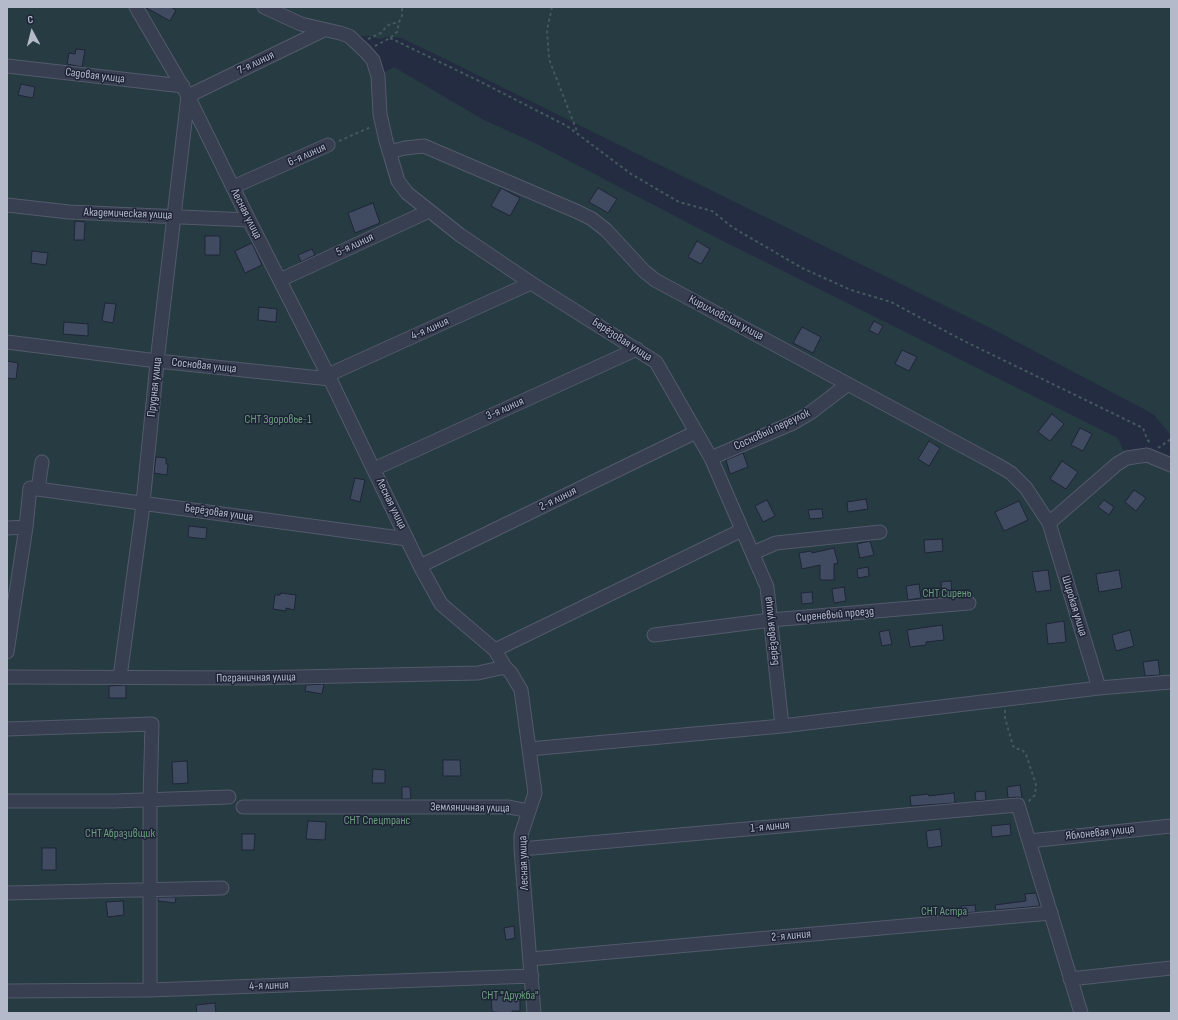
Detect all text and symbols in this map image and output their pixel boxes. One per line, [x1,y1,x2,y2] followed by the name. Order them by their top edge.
[12,12,52,52] north arrow
[27,13,34,26] text: С
[235,48,277,78] street label: 7-я линия
[64,65,126,87] street label: Садовая улица
[286,140,328,170] street label: 6-я линия
[227,186,265,242] street label: Лесная улица
[83,205,173,223] street label: Академическая улица
[334,230,376,260] street label: 5-я линия
[686,292,766,344] street label: Кирилловская улица
[409,314,451,344] street label: 4-я линия
[589,315,655,365] street label: Берёзовая улица
[171,355,237,377] street label: Сосновая улица
[145,356,165,418] street label: Прудная улица
[484,394,526,424] street label: 3-я линия
[732,406,812,454] street label: Сосновый переулок
[245,413,311,427] park label: СНТ Здоровье-1
[373,476,409,532] street label: Лесная улица
[537,484,579,514] street label: 2-я линия
[184,501,254,525] street label: Берёзовая улица
[1058,574,1090,638] street label: Широкая улица
[922,587,972,601] park label: СНТ Сирень
[761,596,783,666] street label: Берёзовая улица
[795,604,875,626] street label: Сиреневый проезд
[216,670,296,686] street label: Пограничная улица
[430,800,510,816] street label: Земляничная улица
[344,814,410,828] park label: СНТ Спецтранс
[750,818,790,836] street label: 1-я линия
[1065,822,1135,844] street label: Яблоневая улица
[85,827,155,841] park label: СНТ Абразивщик
[516,836,532,890] street label: Лесная улица
[921,905,967,919] park label: СНТ Астра
[771,927,811,945] street label: 2-я линия
[249,978,289,994] street label: 4-я линия
[481,989,539,1003] park label: СНТ "Дружба"

